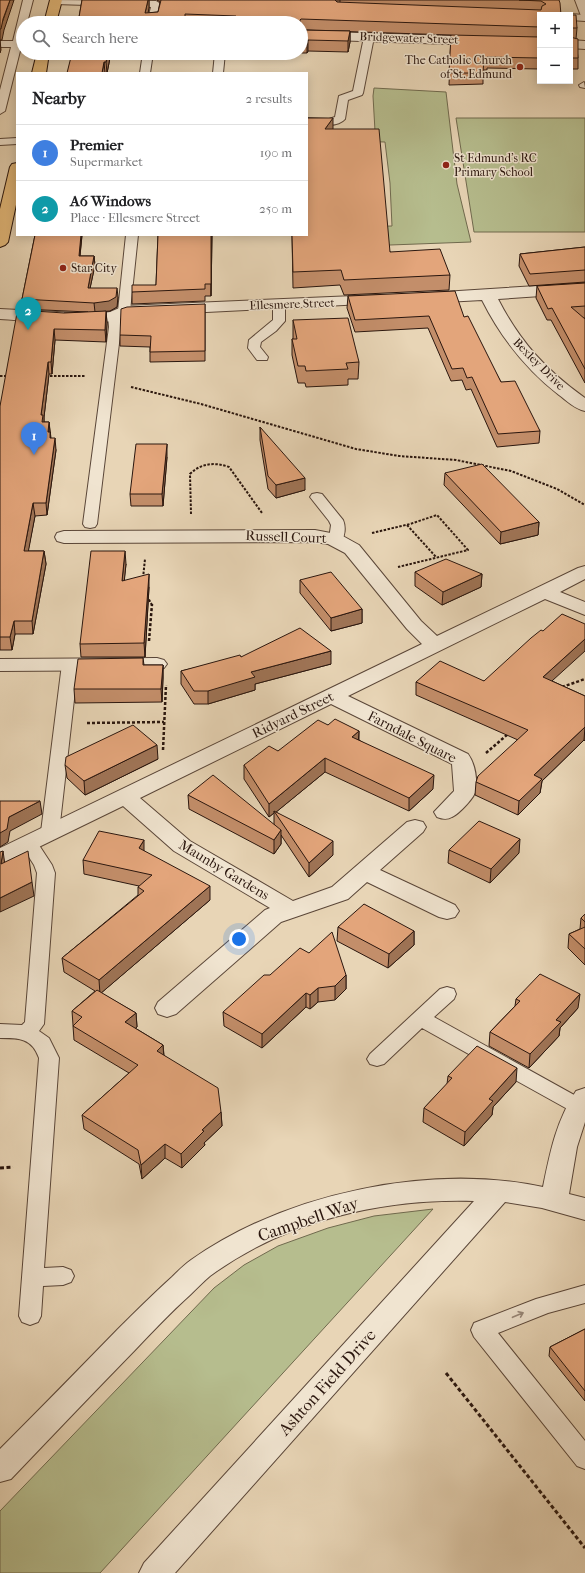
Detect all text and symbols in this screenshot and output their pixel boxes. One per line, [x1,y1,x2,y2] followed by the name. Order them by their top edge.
[537,12,573,84] map controls
[537,12,573,48] button: +
[16,16,308,60] search box
[30,27,52,49] icon: search
[62,29,138,47] text: Search here
[359,29,459,47] street label: Bridgewater Street
[537,48,573,84] button: −
[405,53,512,81] place label: The Catholic Church of St. Edmund
[515,62,525,72] marker: The Catholic Church of St. Edmund
[32,88,86,108] text: Nearby
[246,91,292,106] text: 2 results
[70,136,123,154] text: Premier
[43,145,47,160] text: 1
[260,145,292,160] text: 190 m
[454,151,537,179] place label: St Edmund's RC Primary School
[70,154,143,169] text: Supermarket
[441,160,451,170] marker: St Edmund's RC Primary School
[70,192,151,210] text: A6 Windows
[42,201,48,216] text: 2
[259,201,292,216] text: 250 m
[70,210,200,225] text: Place · Ellesmere Street
[71,261,117,275] place label: Star City
[58,263,68,273] marker: Star City
[249,295,336,312] street label: Ellesmere Street
[15,297,41,330] pin: 2
[510,335,568,393] street label: Bexley Drive
[21,422,47,455] pin: 1
[245,527,327,547] street label: Russell Court
[249,688,337,742] street label: Ridyard Street
[365,707,459,767] street label: Farndale Square
[176,836,272,904] street label: Maunby Gardens
[229,929,249,949] your location
[255,1192,362,1246] street label: Campbell Way
[512,1311,524,1319] one-way arrow
[273,1324,380,1440] street label: Ashton Field Drive

